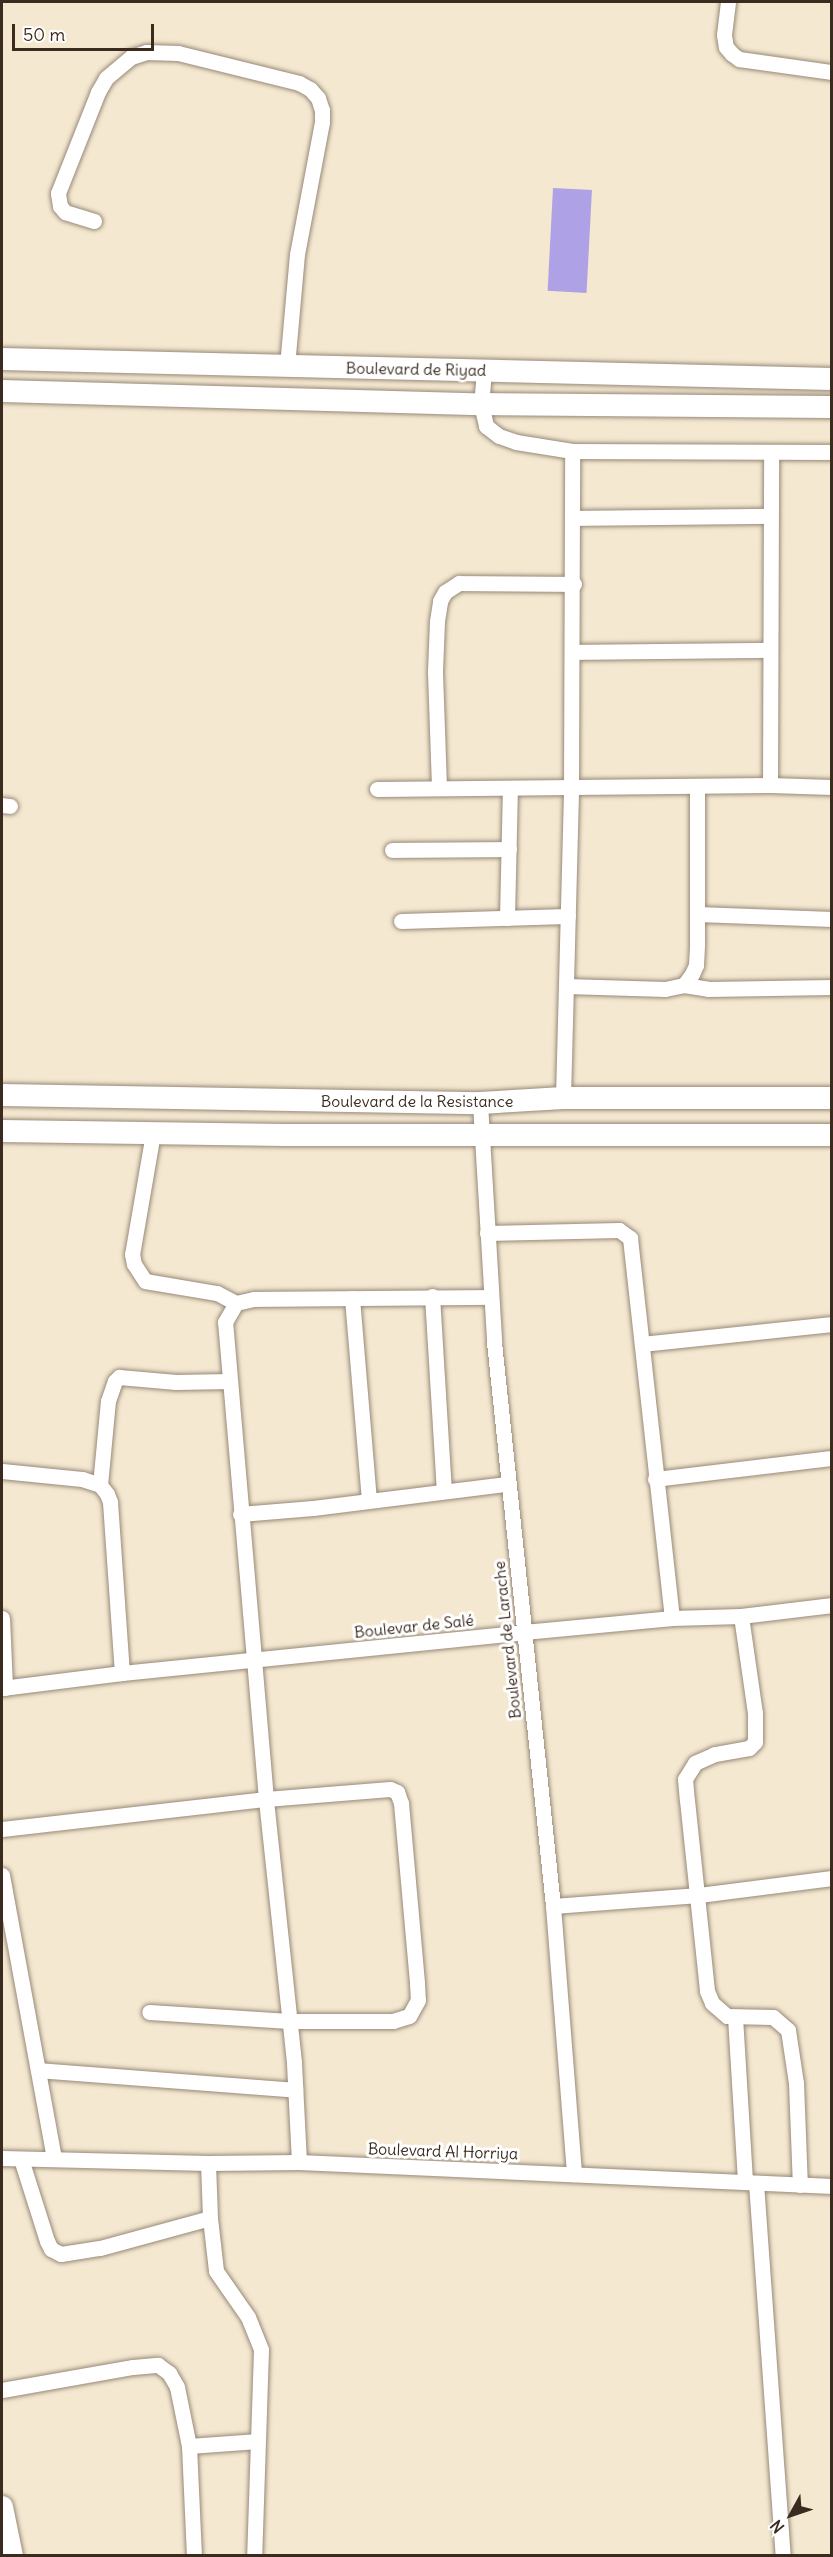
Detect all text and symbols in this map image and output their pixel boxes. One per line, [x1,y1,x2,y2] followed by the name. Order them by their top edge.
[15,12,158,50] scale bar
[23,23,65,46] text: 50 m
[346,358,486,380] street label: Boulevard de Riyad
[321,1091,513,1111] street label: Boulevard de la Resistance
[489,1560,525,1720] street label: Boulevard de Larache
[353,1610,475,1642] street label: Boulevar de Salé
[368,2139,518,2163] street label: Boulevard Al Horriya
[761,2485,821,2545] north arrow
[766,2516,788,2537] text: N

